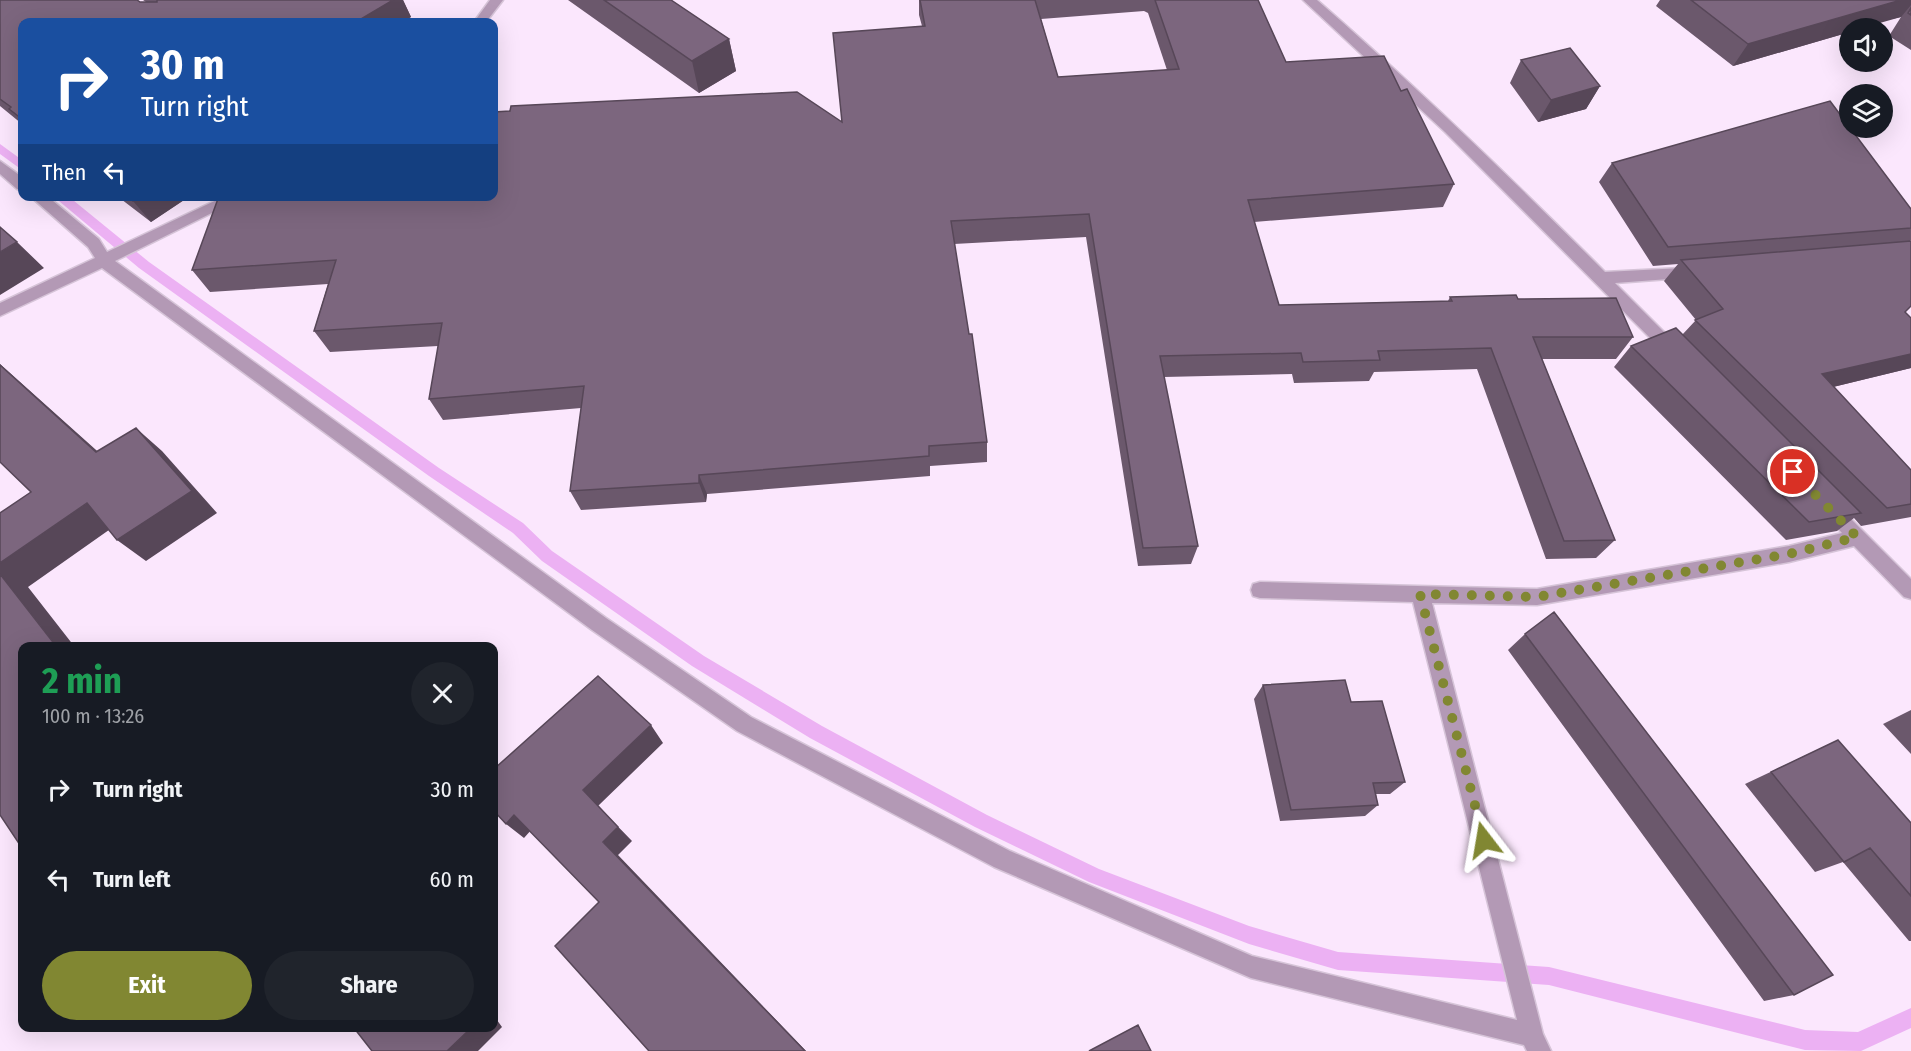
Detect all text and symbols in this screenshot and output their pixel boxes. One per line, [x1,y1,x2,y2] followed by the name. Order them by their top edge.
[1839,18,1893,138] map controls
[1839,18,1893,72] button: sound
[141,40,225,90] text: 30 m
[42,42,120,120] icon: right
[1839,84,1893,138] button: layers
[141,91,249,123] text: Turn right
[98,156,131,189] icon: left
[42,159,86,186] text: Then
[1767,446,1818,497] pin
[1776,455,1809,488] icon: arrive
[42,659,122,703] text: 2 min
[411,662,474,725] button: close
[42,704,144,728] text: 100 m · 13:26
[42,773,75,806] icon: right
[93,776,182,803] text: Turn right
[431,776,474,803] text: 30 m
[1452,808,1516,872] position arrow
[42,863,75,896] icon: left
[93,866,171,893] text: Turn left
[430,866,474,893] text: 60 m
[42,951,252,1020] button: Exit
[264,951,474,1020] button: Share

